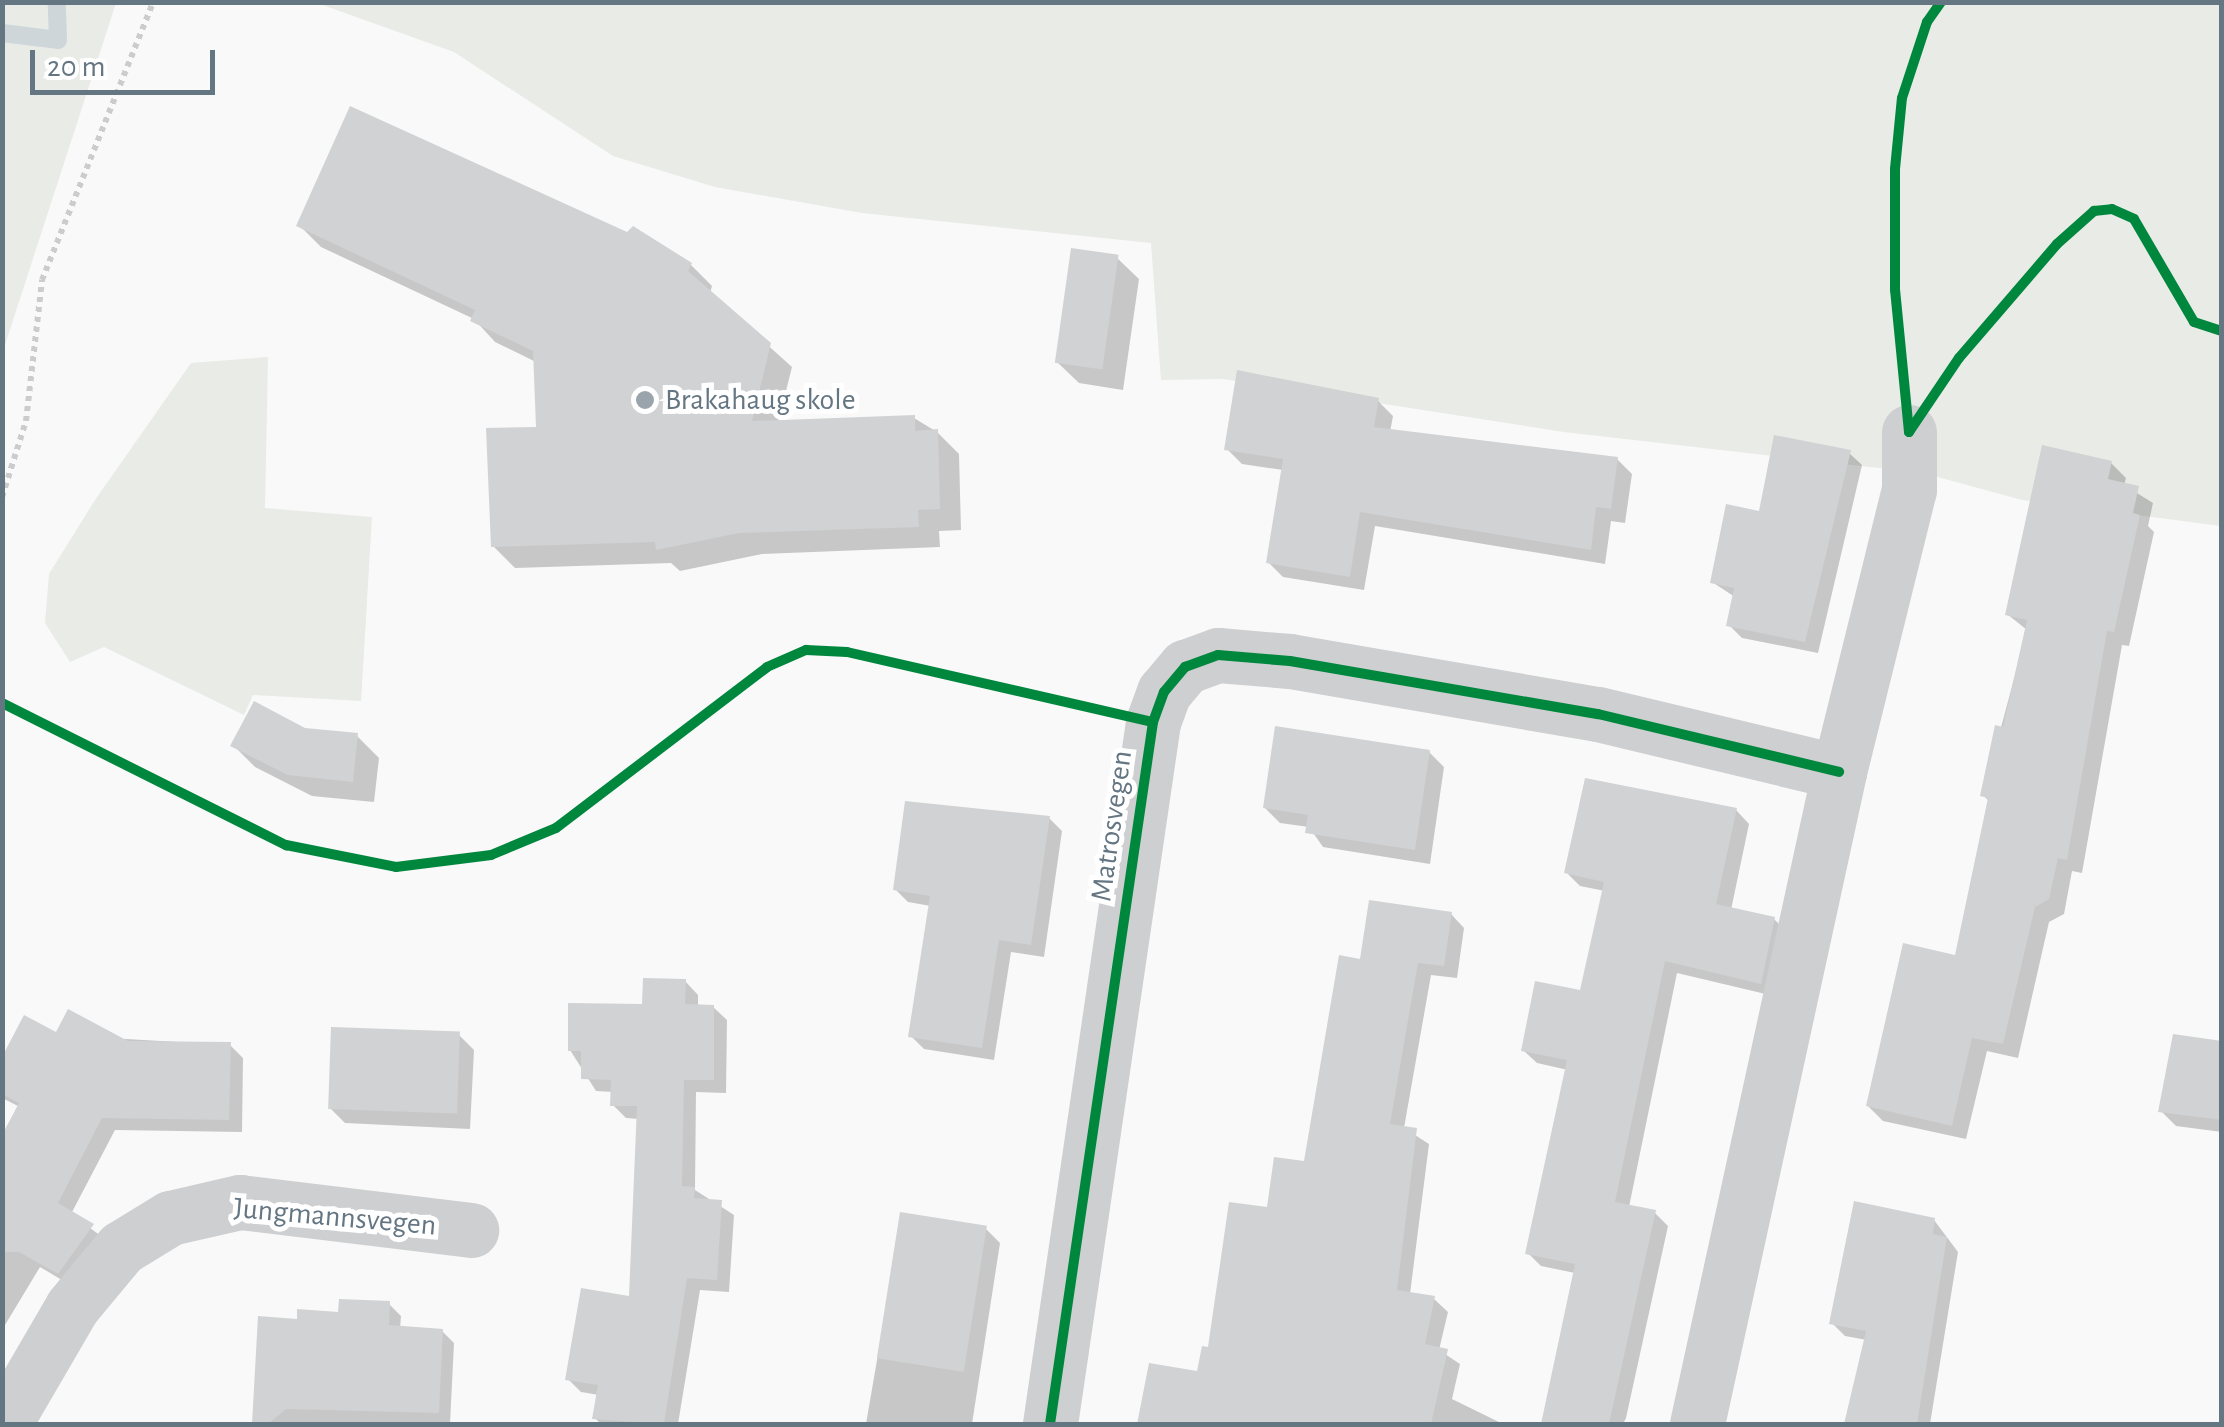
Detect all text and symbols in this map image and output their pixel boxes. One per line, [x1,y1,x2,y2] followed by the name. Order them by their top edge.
[35,30,220,92] scale bar
[47,52,105,82] text: 20 m
[665,382,856,418] place label: Brakahaug skole
[634,389,656,411] marker: Brakahaug skole
[1084,748,1140,904] street label: Matrosvegen
[232,1190,438,1244] street label: Jungmannsvegen

